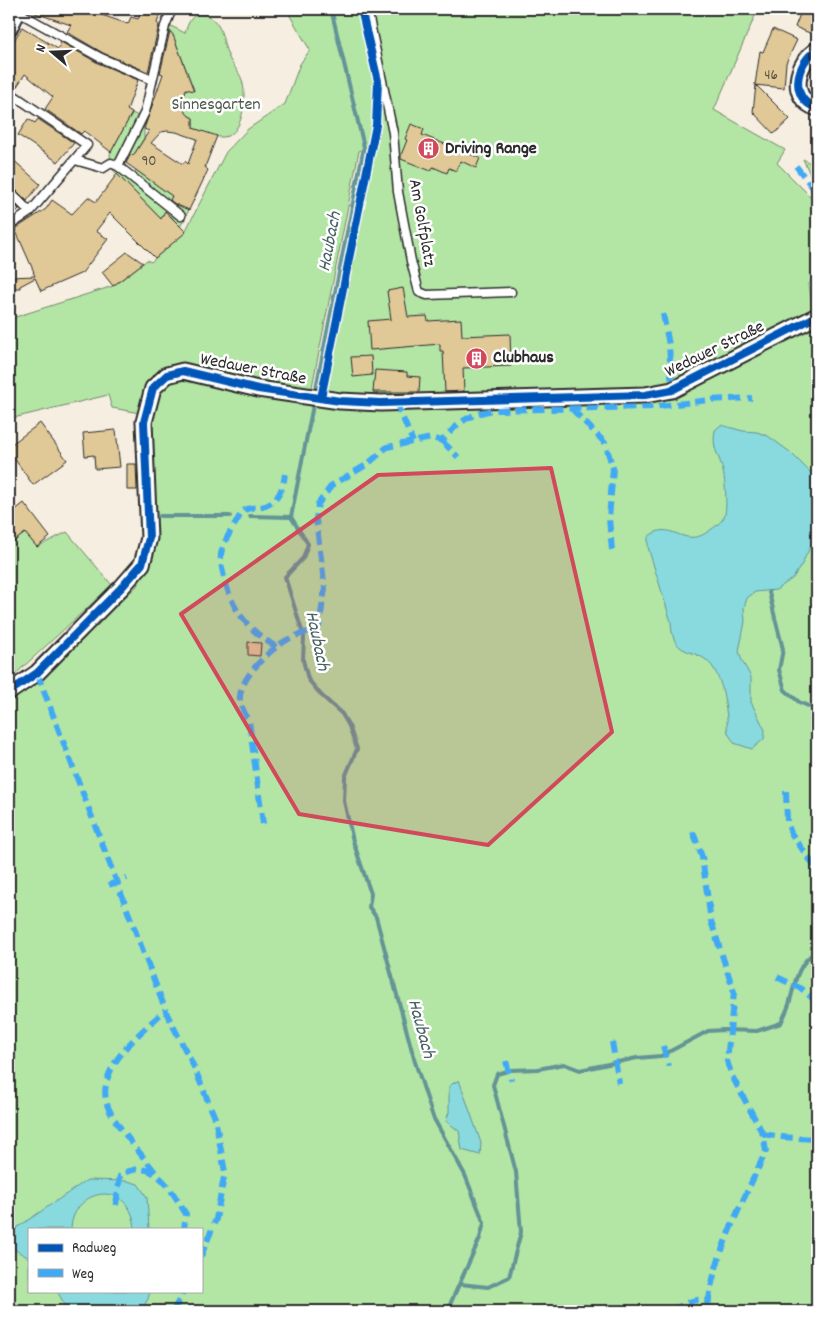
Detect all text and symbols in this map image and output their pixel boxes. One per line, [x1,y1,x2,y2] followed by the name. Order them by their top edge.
[28,28,78,78] north arrow
[31,42,52,55] text: N
[764,65,778,87] house number: 46
[171,93,261,118] park label: Sinnesgarten
[417,137,441,161] building icon: Driving Range
[445,137,537,162] place label: Driving Range
[141,151,157,173] house number: 90
[401,177,441,269] street label: Am Golfplatz
[312,209,350,274] water label: Haubach
[661,315,769,385] street label: Wedauer Straße
[465,346,489,370] building icon: Clubhaus
[493,346,554,371] place label: Clubhaus
[198,347,308,393] street label: Wedauer Straße
[297,609,336,675] water label: Haubach
[399,996,441,1063] water label: Haubach
[28,1228,202,1292] legend
[72,1238,116,1260] text: Radweg
[72,1264,94,1286] text: Weg

